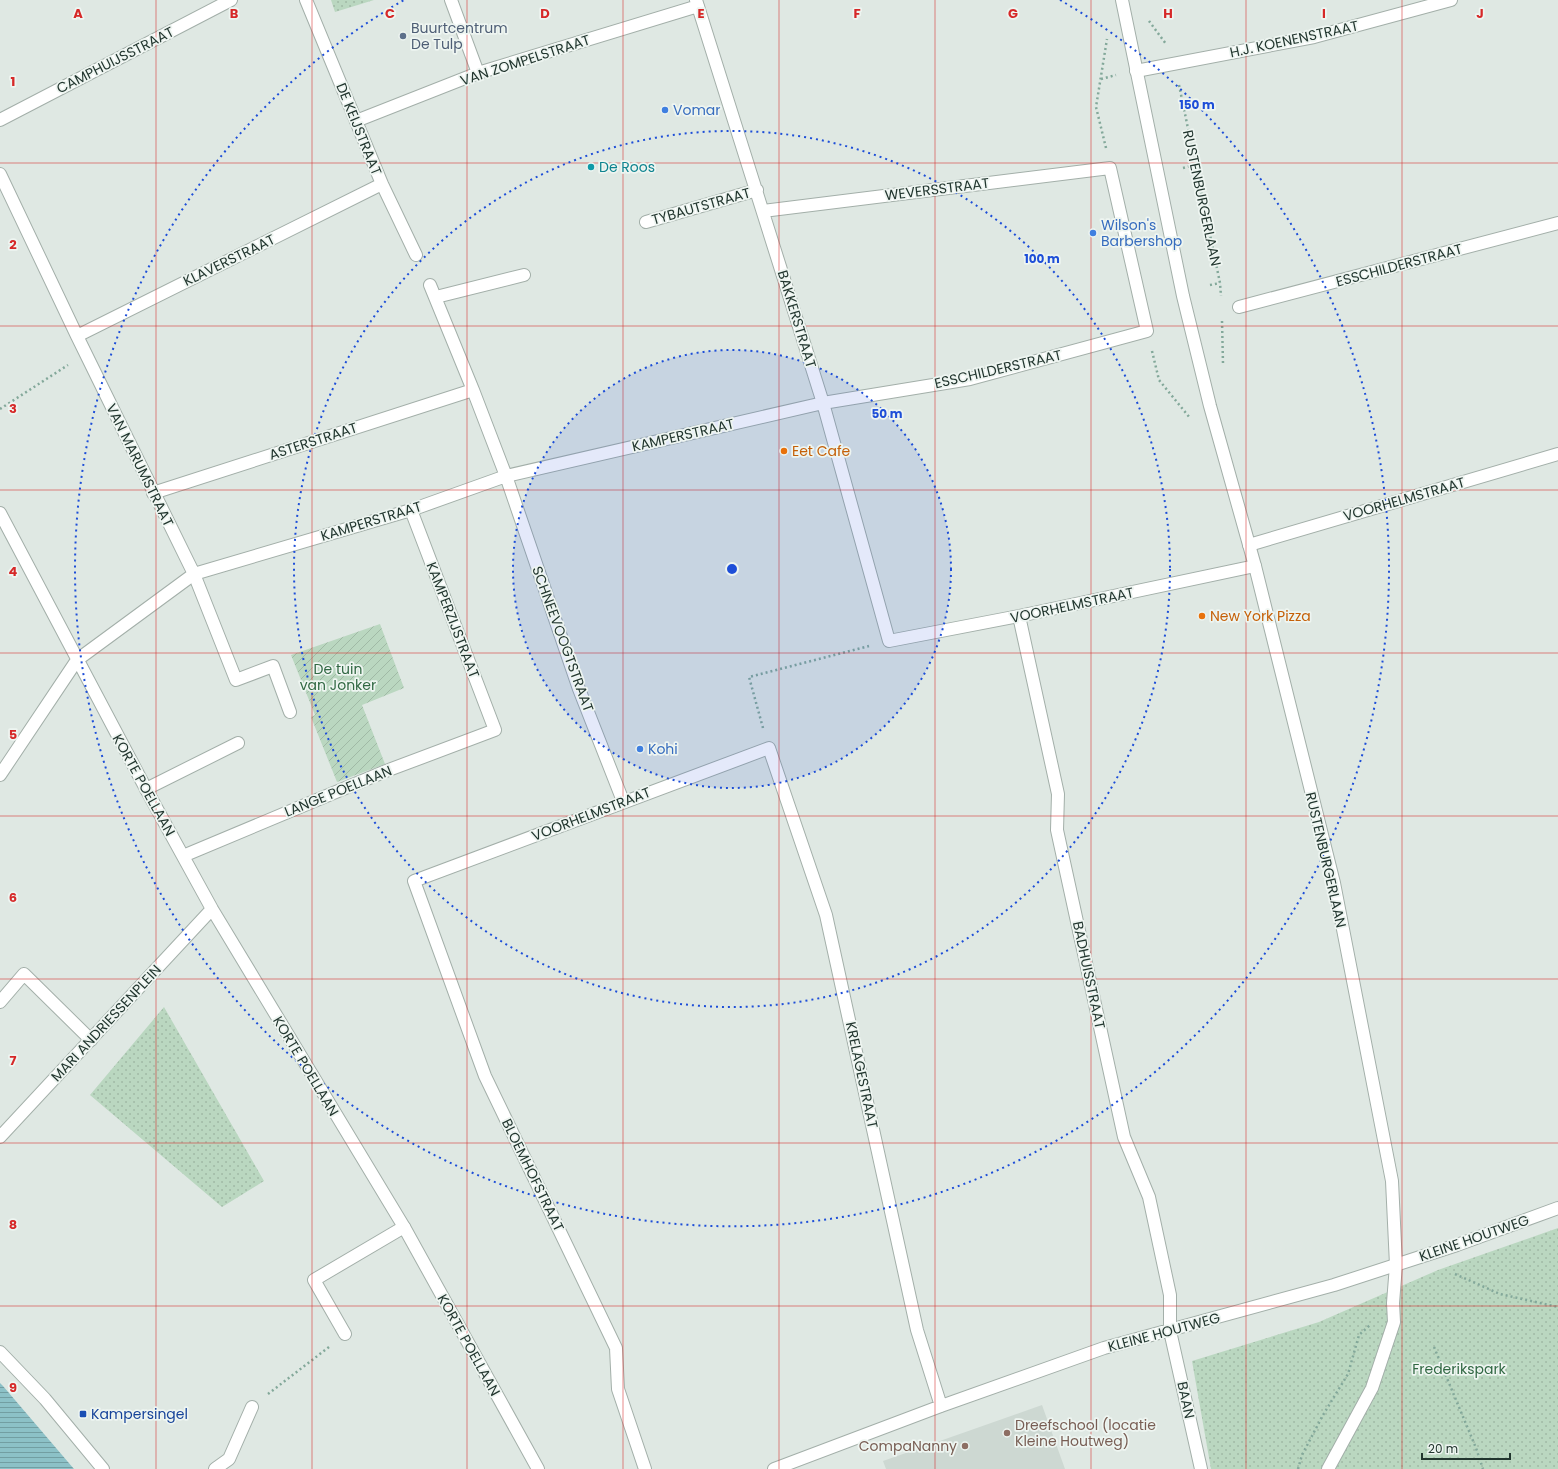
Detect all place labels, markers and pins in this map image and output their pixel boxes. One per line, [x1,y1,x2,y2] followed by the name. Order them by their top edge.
[411,18,508,54] place label: Buurtcentrum De Tulp
[398,31,408,41] marker: Buurtcentrum De Tulp
[673,100,721,120] place label: Vomar
[660,105,670,115] marker: Vomar
[599,157,655,177] place label: De Roos
[586,162,596,172] marker: De Roos
[1101,215,1182,251] place label: Wilson's Barbershop
[1088,228,1098,238] marker: Wilson's Barbershop
[792,441,851,461] place label: Eet Cafe
[779,446,789,456] marker: Eet Cafe
[725,562,739,576] centre of rings
[1210,606,1311,626] place label: New York Pizza
[1197,611,1207,621] marker: New York Pizza
[648,739,678,759] place label: Kohi
[635,744,645,754] marker: Kohi
[91,1404,188,1424] place label: Kampersingel
[78,1409,88,1419] marker: Kampersingel
[1015,1415,1156,1451] place label: Dreefschool (locatie Kleine Houtweg)
[1002,1428,1012,1438] marker: Dreefschool (locatie Kleine Houtweg)
[859,1436,957,1456] place label: CompaNanny
[960,1441,970,1451] marker: CompaNanny

